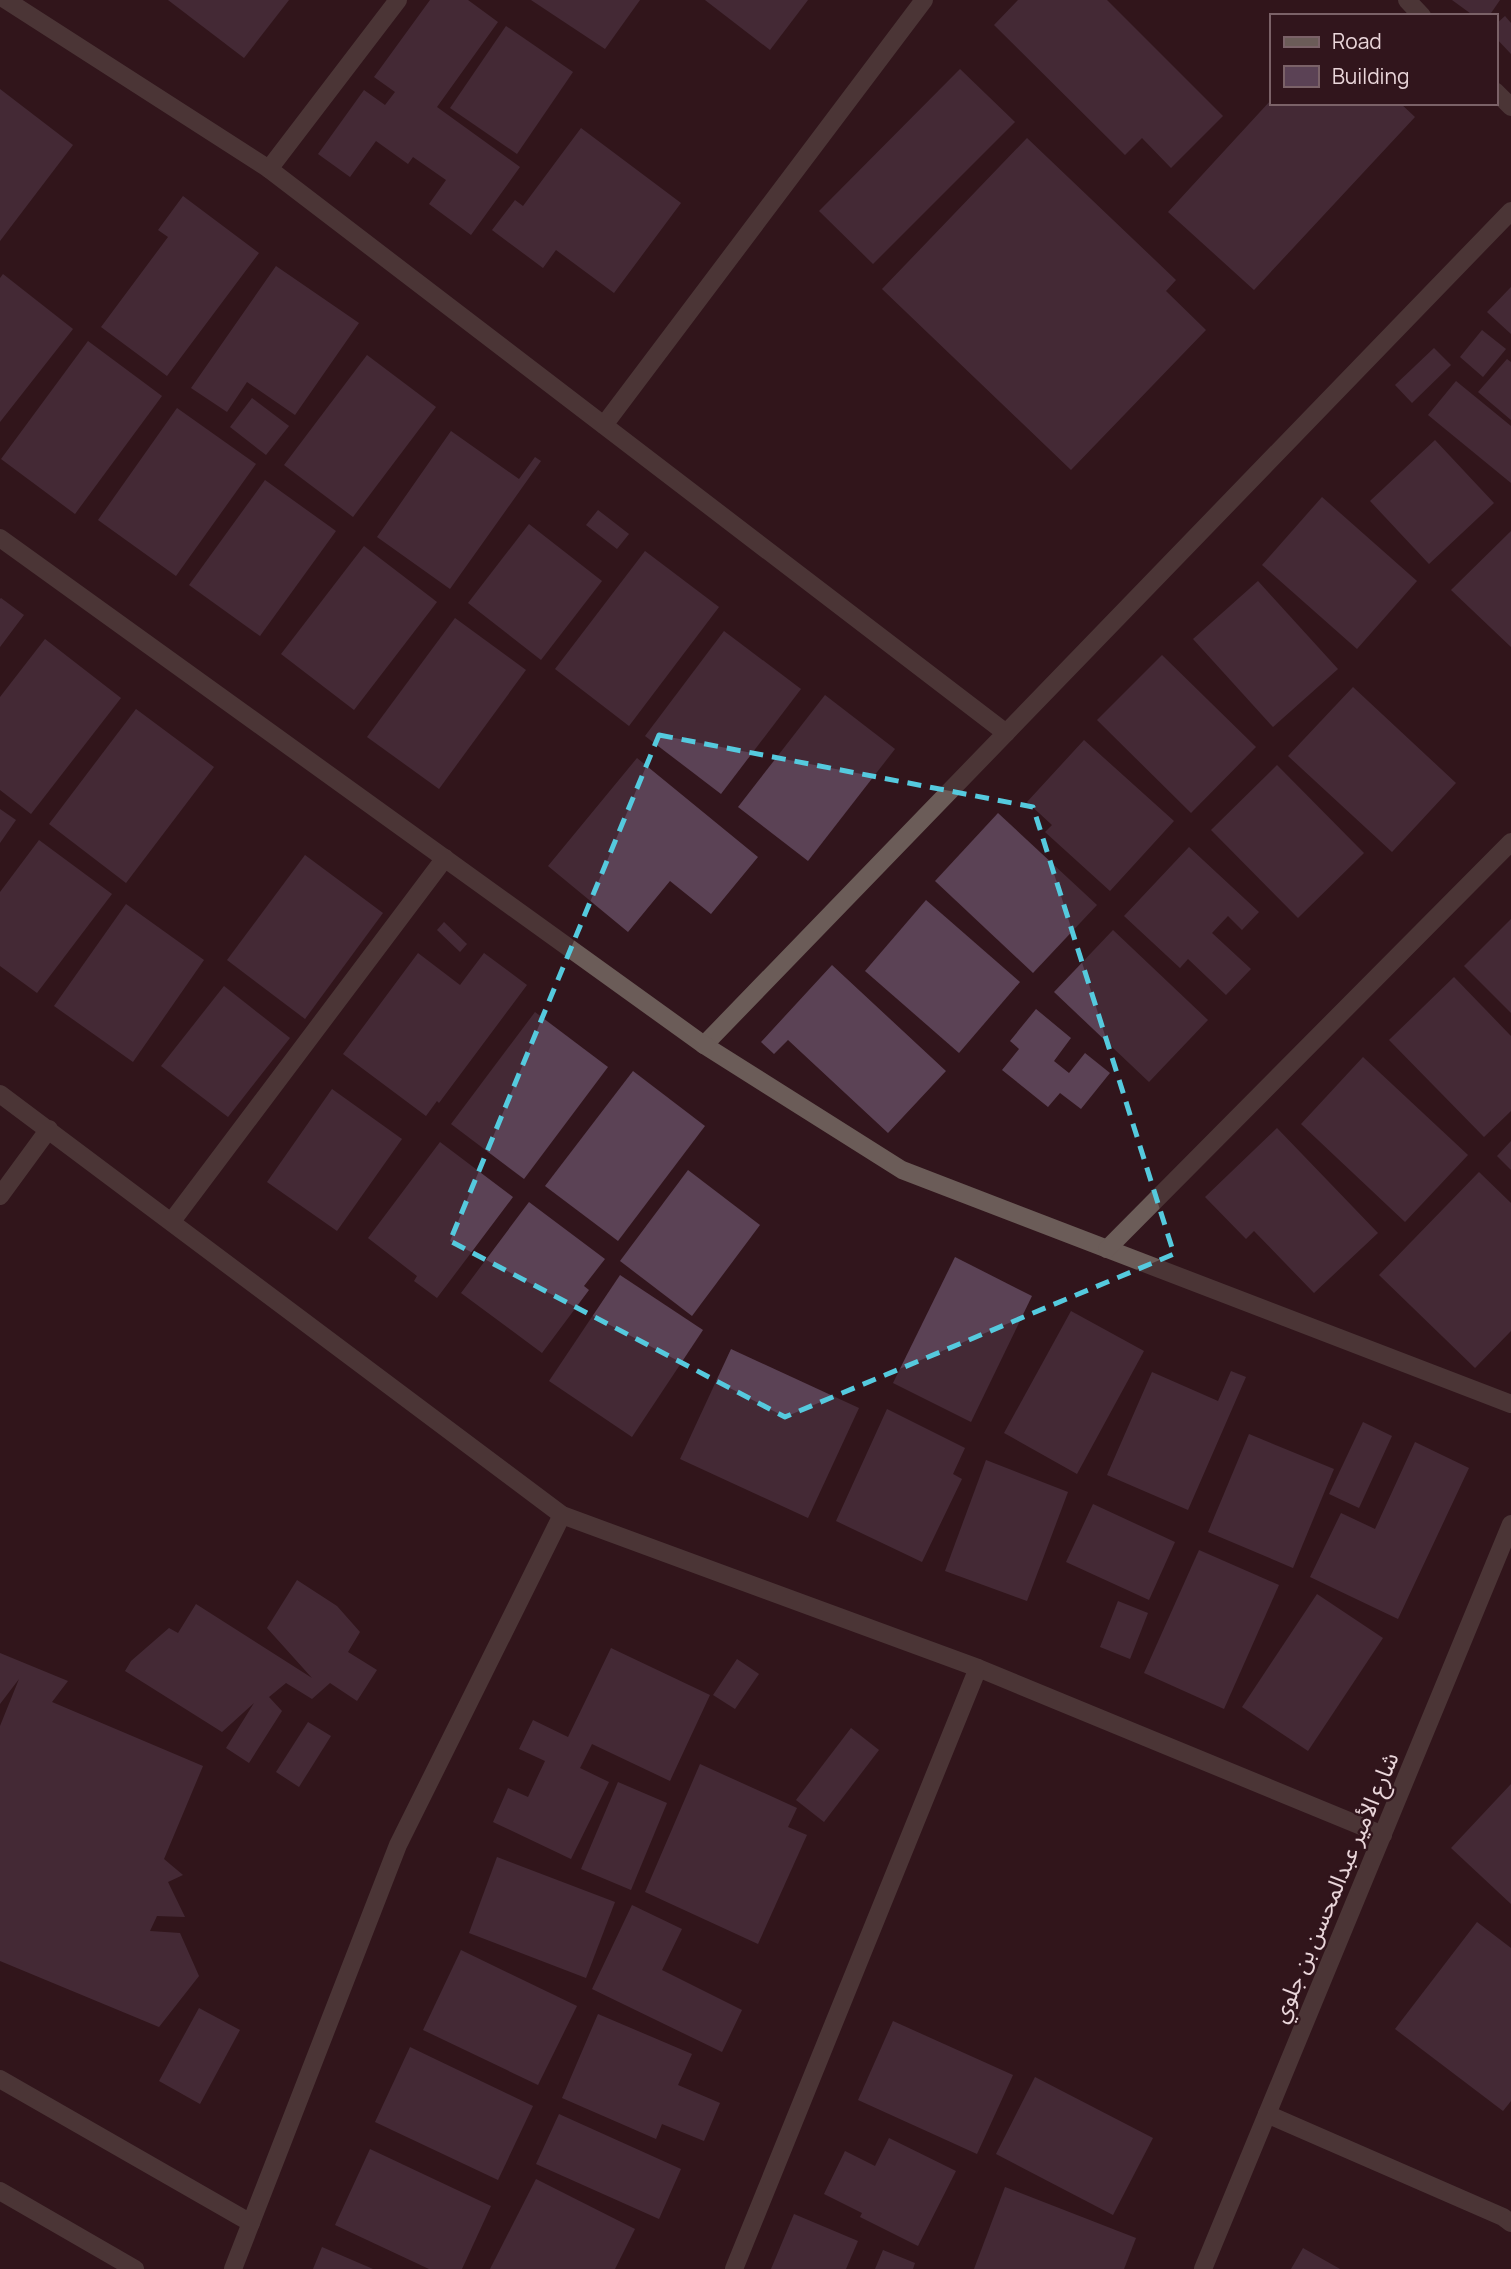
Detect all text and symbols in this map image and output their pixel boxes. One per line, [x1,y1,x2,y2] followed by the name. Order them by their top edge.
[1270,14,1497,105] legend
[1332,27,1382,55] text: Road
[1332,62,1409,90] text: Building
[1262,1747,1408,2028] street label: شارع الأمير عبدالمحسن بن جلوي

